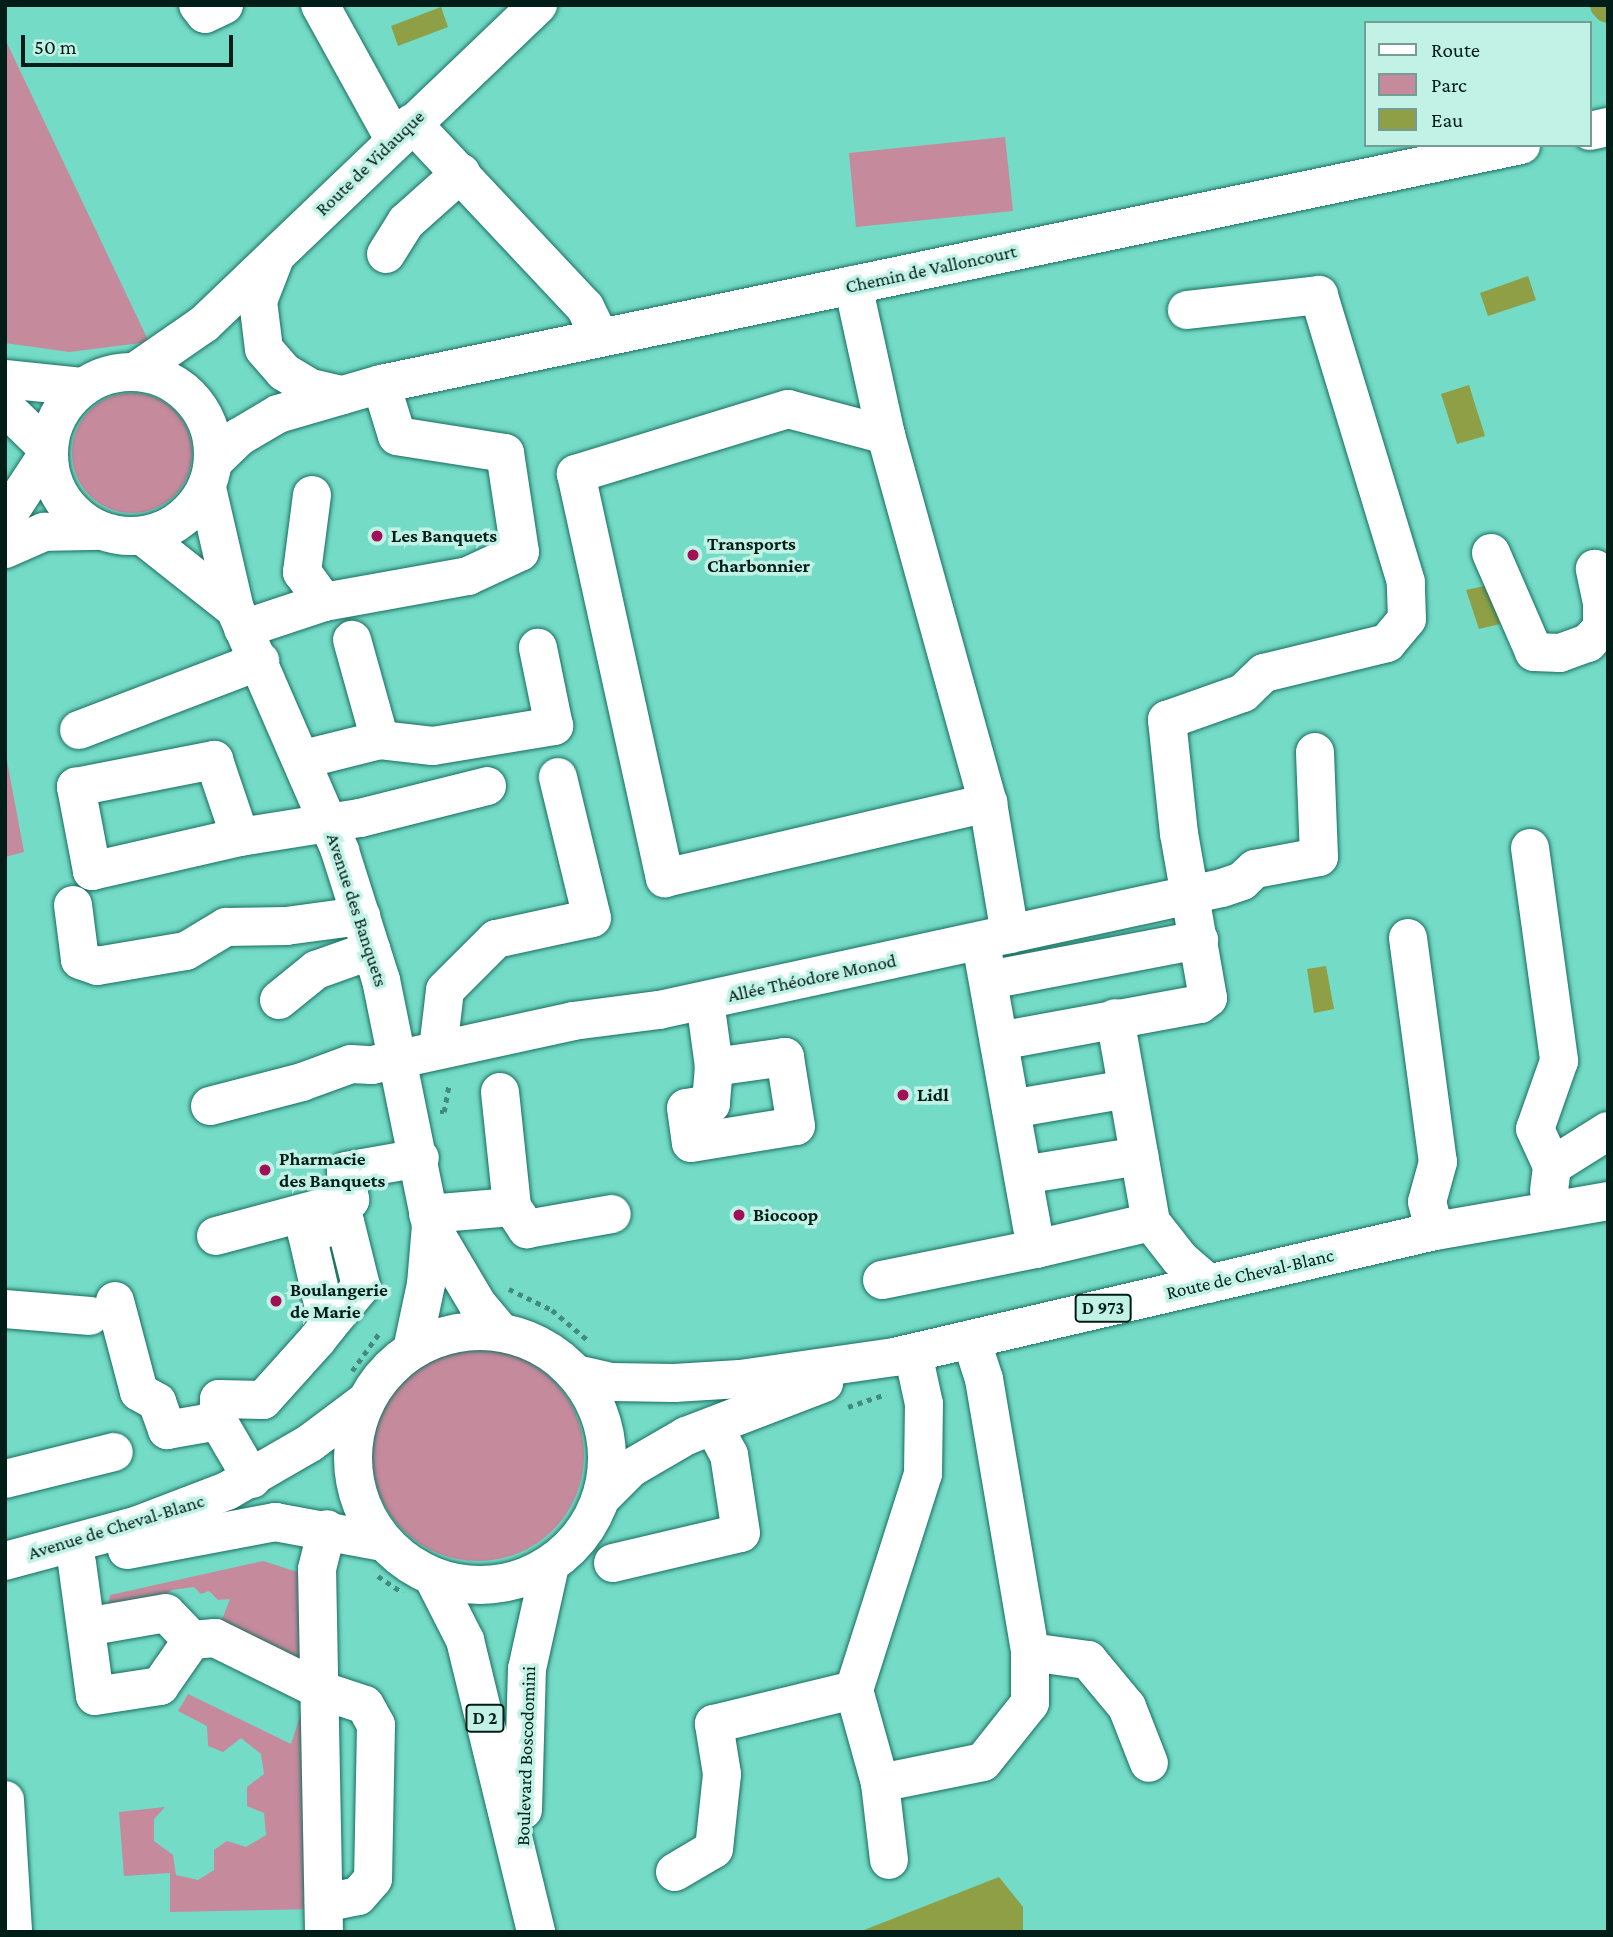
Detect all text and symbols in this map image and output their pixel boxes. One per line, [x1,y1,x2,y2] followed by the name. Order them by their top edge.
[24,21,236,65] scale bar
[1364,21,1592,147] legend
[34,35,77,59] text: 50 m
[1431,38,1480,62] text: Route
[1431,73,1467,97] text: Parc
[311,105,429,221] street label: Route de Vidauque
[1431,108,1463,132] text: Eau
[843,240,1019,298] street label: Chemin de Valloncourt
[391,525,497,547] place label: Les Banquets
[369,528,385,544] marker: Les Banquets
[707,533,810,577] place label: Transports Charbonnier
[685,547,701,563] marker: Transports Charbonnier
[321,830,393,990] street label: Avenue des Banquets
[726,949,898,1007] street label: Allée Théodore Monod
[917,1084,949,1106] place label: Lidl
[895,1087,911,1103] marker: Lidl
[279,1148,385,1192] place label: Pharmacie des Banquets
[257,1162,273,1178] marker: Pharmacie des Banquets
[753,1204,818,1226] place label: Biocoop
[731,1207,747,1223] marker: Biocoop
[1164,1244,1336,1304] street label: Route de Cheval-Blanc
[290,1279,388,1323] place label: Boulangerie de Marie
[268,1293,284,1309] marker: Boulangerie de Marie
[1073,1294,1133,1322] road number: D 973
[25,1489,207,1565] street label: Avenue de Cheval-Blanc
[511,1666,541,1846] street label: Boulevard Boscodomini
[464,1703,506,1732] road number: D 2

